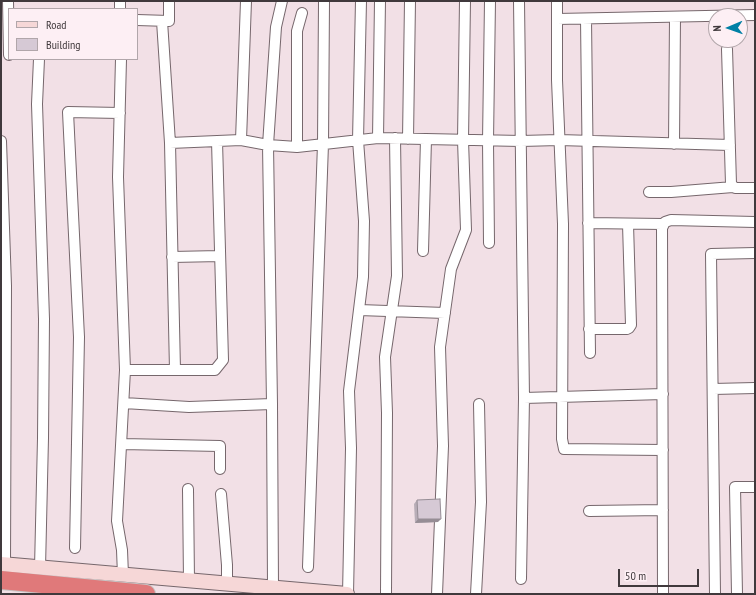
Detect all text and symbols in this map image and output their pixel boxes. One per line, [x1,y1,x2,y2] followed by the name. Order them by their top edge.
[8,8,138,60] legend
[708,8,748,48] north arrow
[46,17,66,32] text: Road
[710,25,724,32] text: N
[46,37,81,52] text: Building
[620,561,701,587] scale bar
[625,568,646,583] text: 50 m

